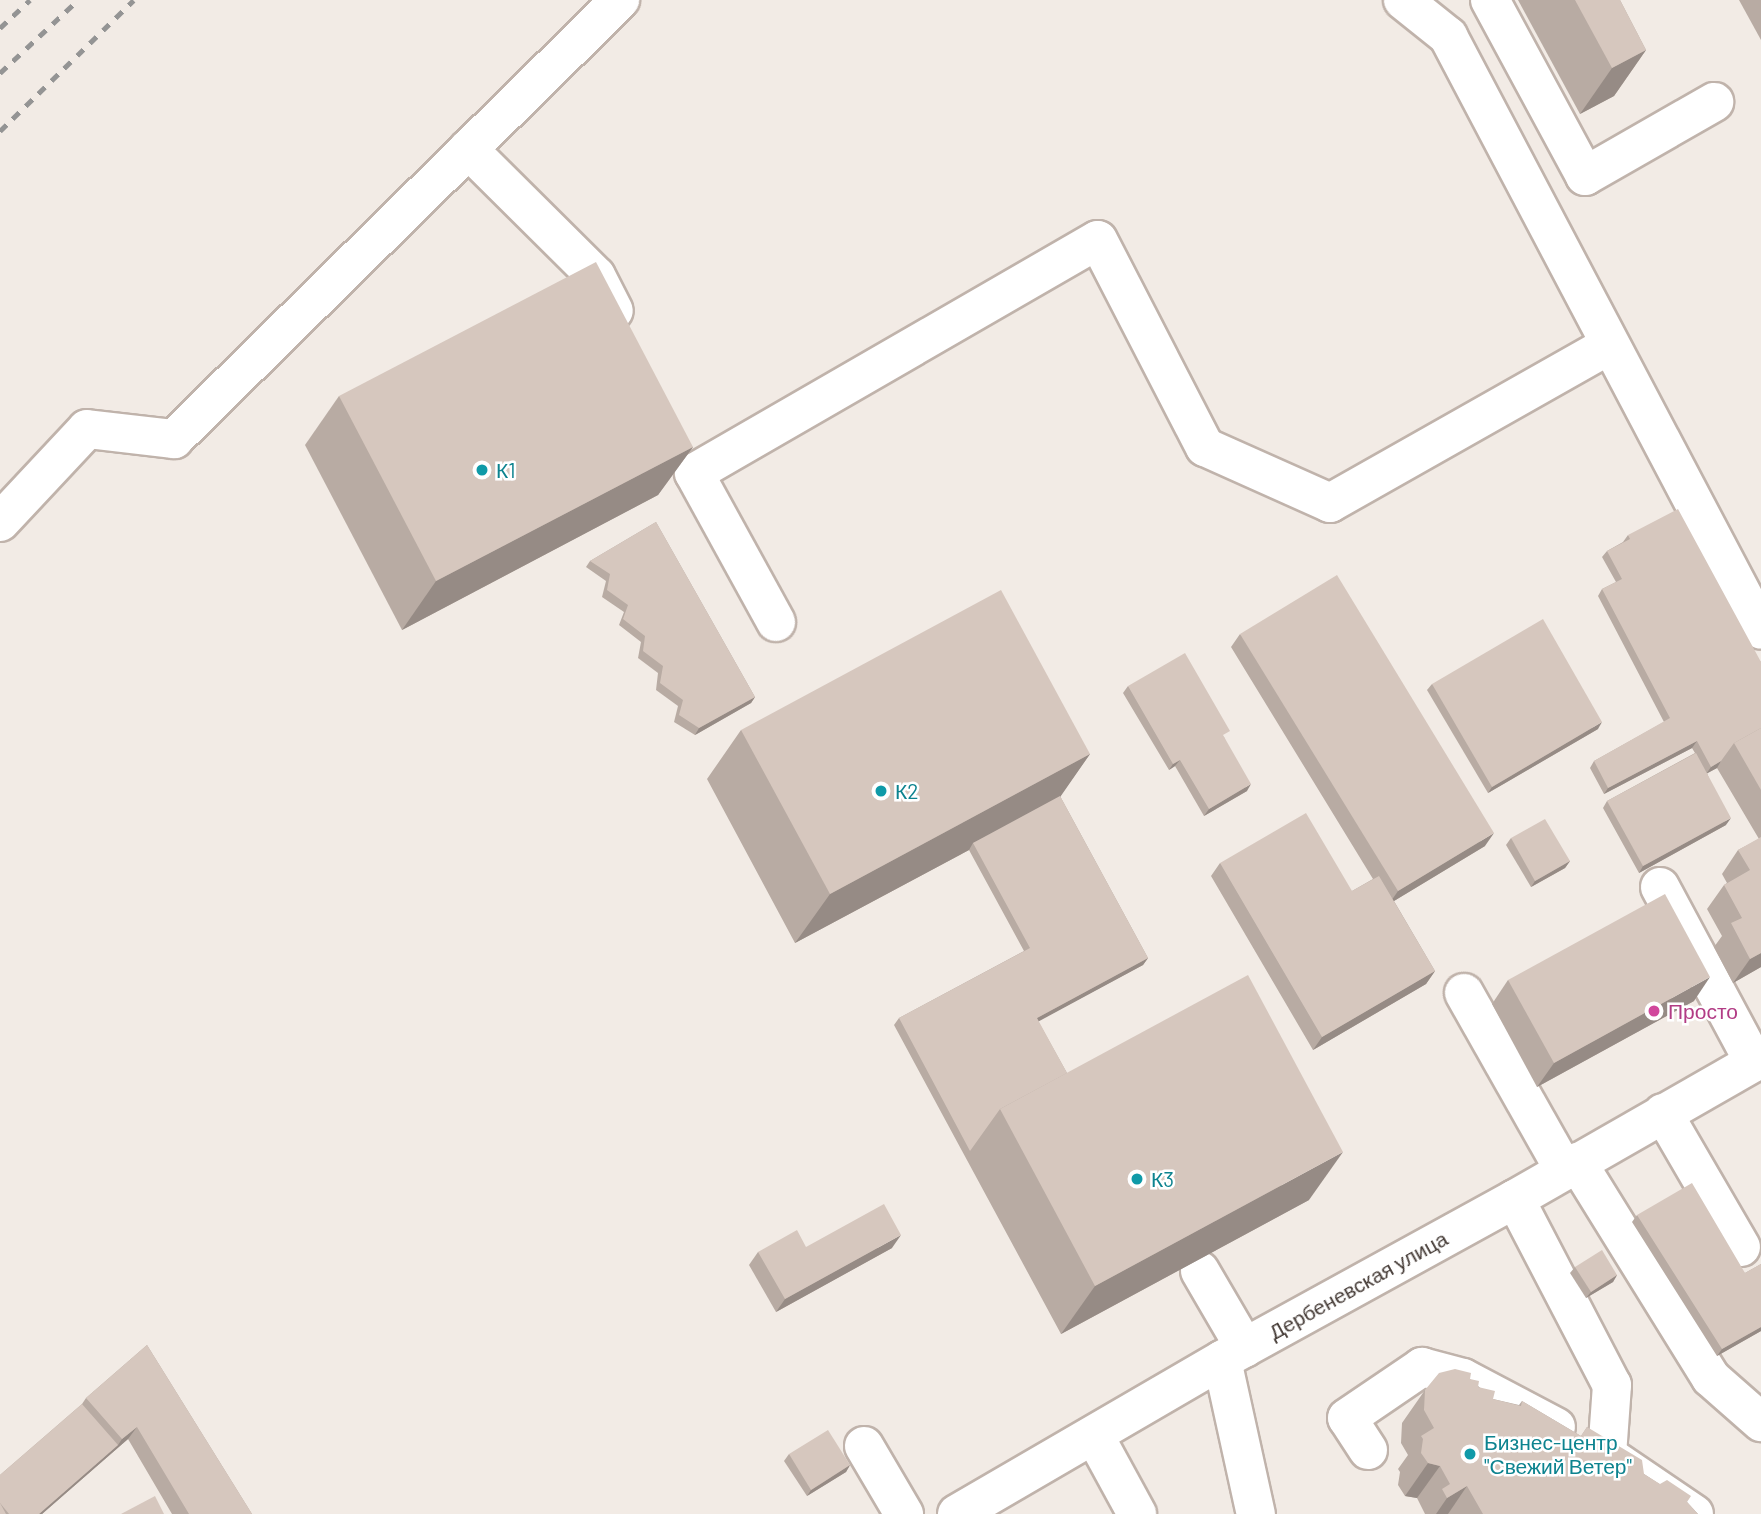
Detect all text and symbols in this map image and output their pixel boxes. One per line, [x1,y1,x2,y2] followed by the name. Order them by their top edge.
[496,457,516,483] place label: К1
[474,462,490,478] marker: К1
[895,778,918,804] place label: К2
[873,783,889,799] marker: К2
[1668,998,1738,1024] place label: Просто
[1646,1003,1662,1019] marker: Просто
[1151,1166,1174,1192] place label: К3
[1129,1171,1145,1187] marker: К3
[1264,1225,1452,1345] street label: Дербеневская улица
[1484,1429,1632,1479] place label: Бизнес-центр "Свежий Ветер"
[1462,1446,1478,1462] marker: Бизнес-центр "Свежий Ветер"

